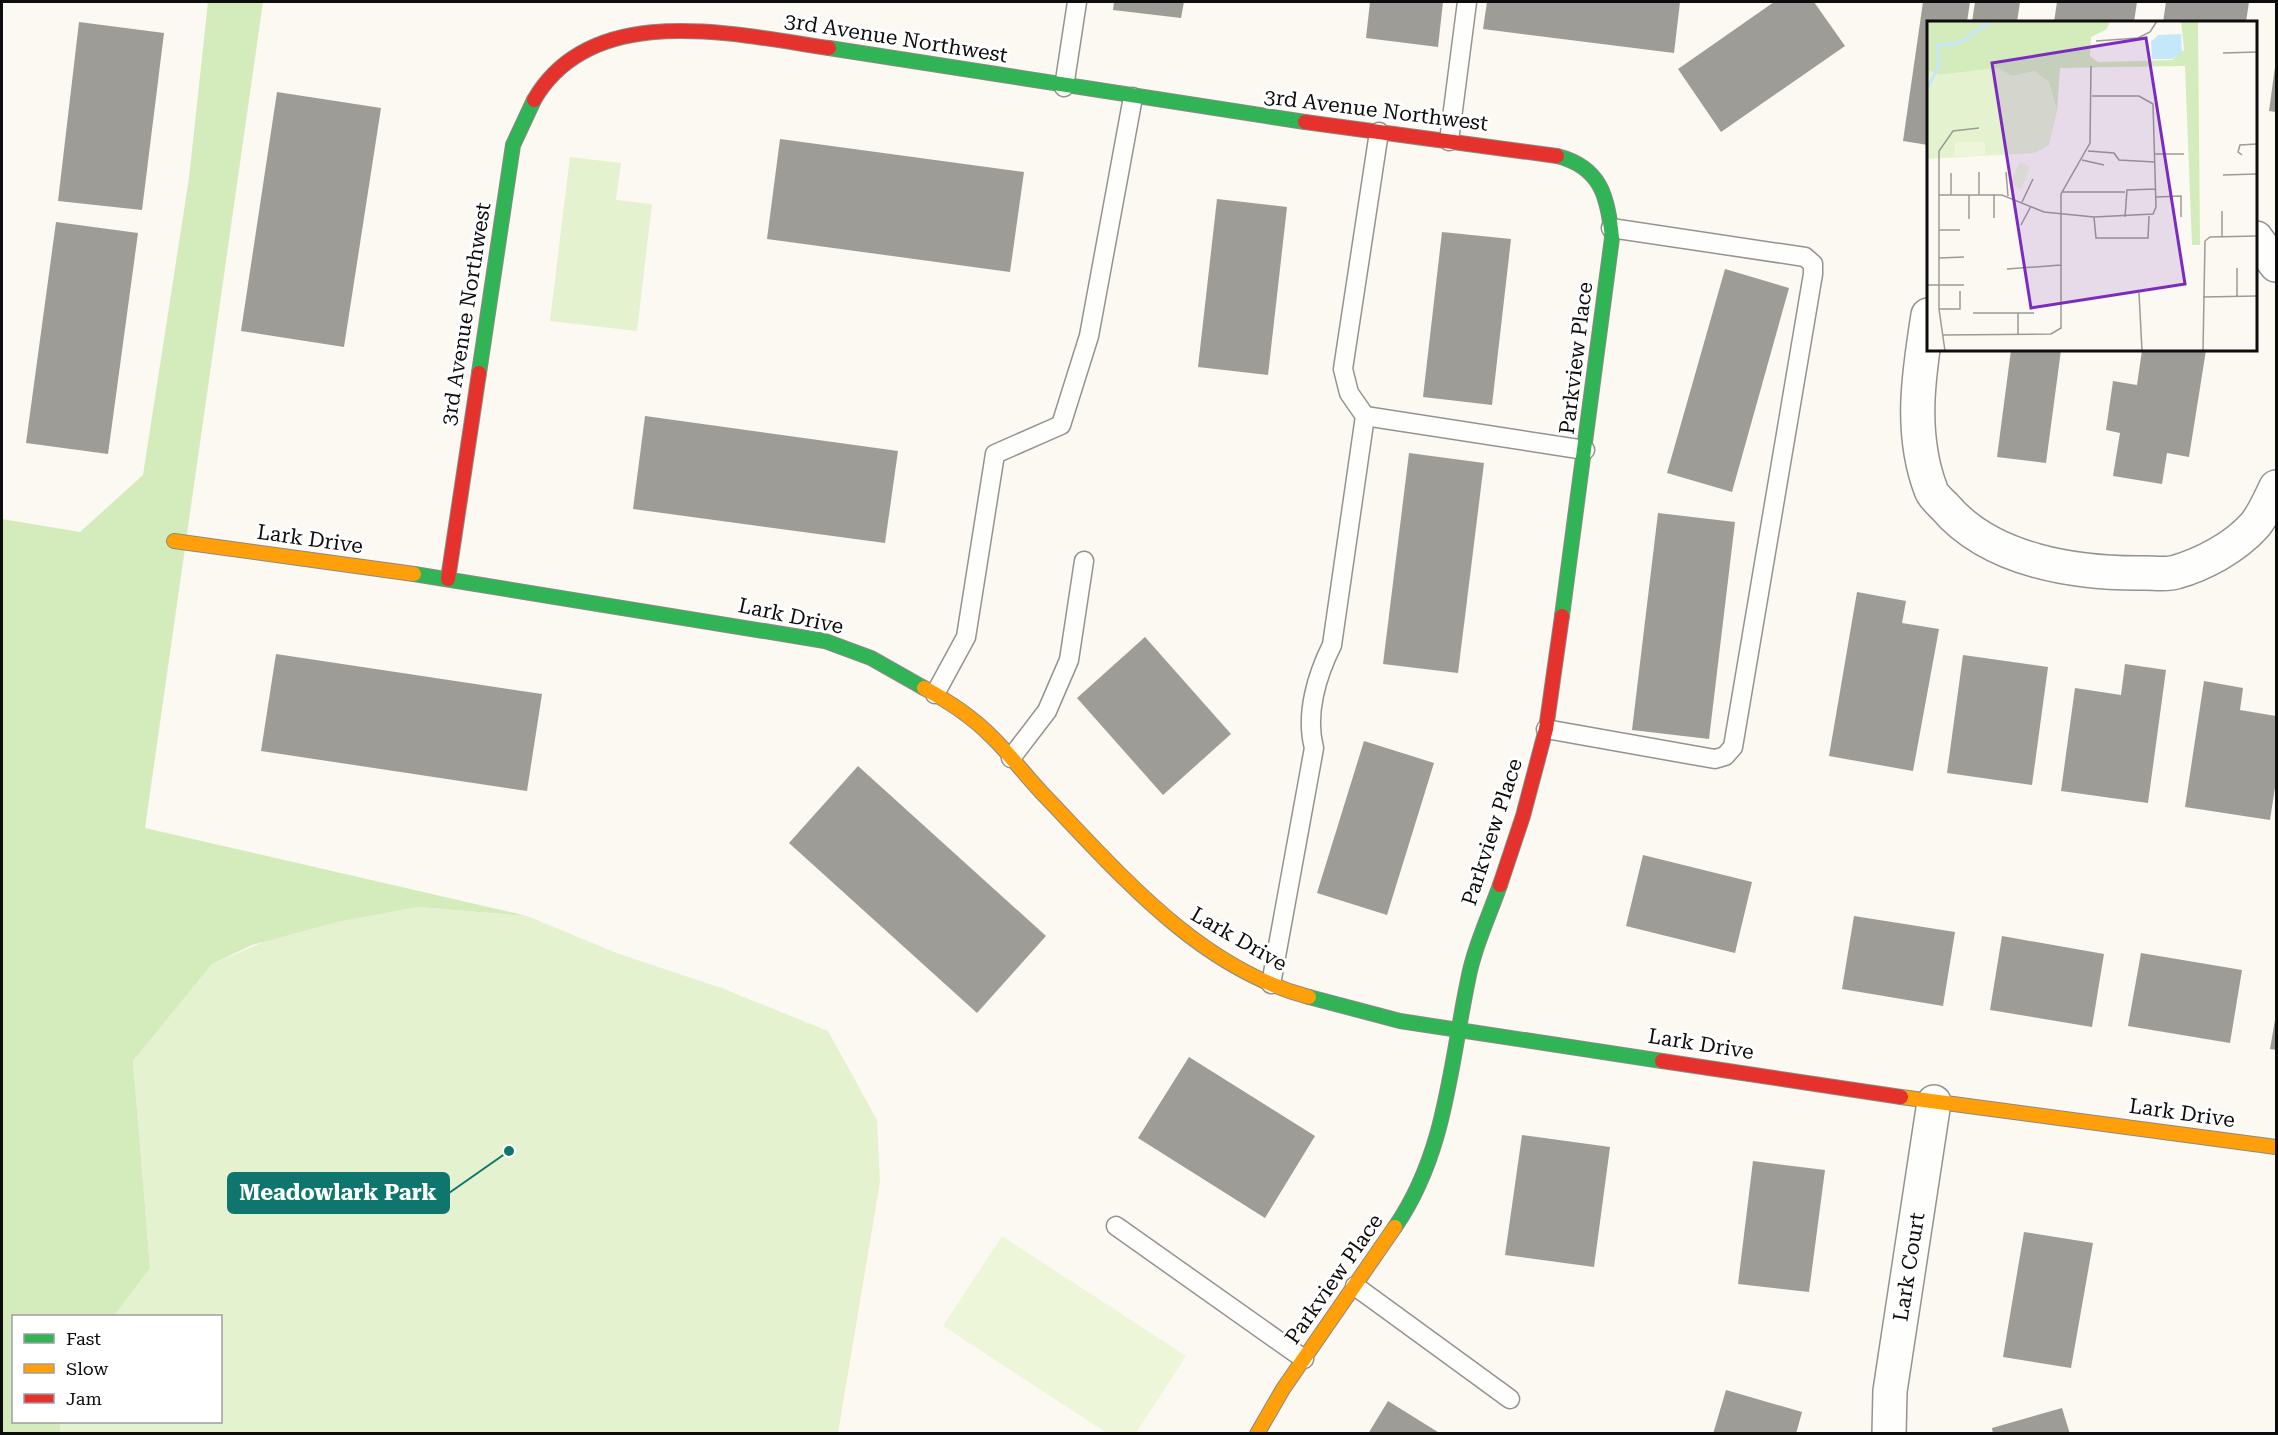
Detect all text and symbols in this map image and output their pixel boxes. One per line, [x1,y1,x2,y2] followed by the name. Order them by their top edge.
[783,9,1009,68] street label: 3rd Avenue Northwest
[1927,21,2257,351] inset map
[1263,84,1490,136] street label: 3rd Avenue Northwest
[437,201,496,427] street label: 3rd Avenue Northwest
[1555,281,1597,435] street label: Parkview Place
[256,520,364,558] street label: Lark Drive
[736,593,846,639] street label: Lark Drive
[1457,755,1527,909] street label: Parkview Place
[1187,902,1291,976] street label: Lark Drive
[1646,1024,1756,1064] street label: Lark Drive
[2128,1094,2236,1132] street label: Lark Drive
[228,1173,449,1213] callout: Meadowlark Park
[239,1180,437,1205] text: Meadowlark Park
[1280,1209,1388,1349] street label: Parkview Place
[1889,1211,1929,1323] street label: Lark Court
[12,1315,222,1423] legend
[66,1328,101,1349] text: Fast
[66,1358,108,1379] text: Slow
[66,1388,102,1409] text: Jam

